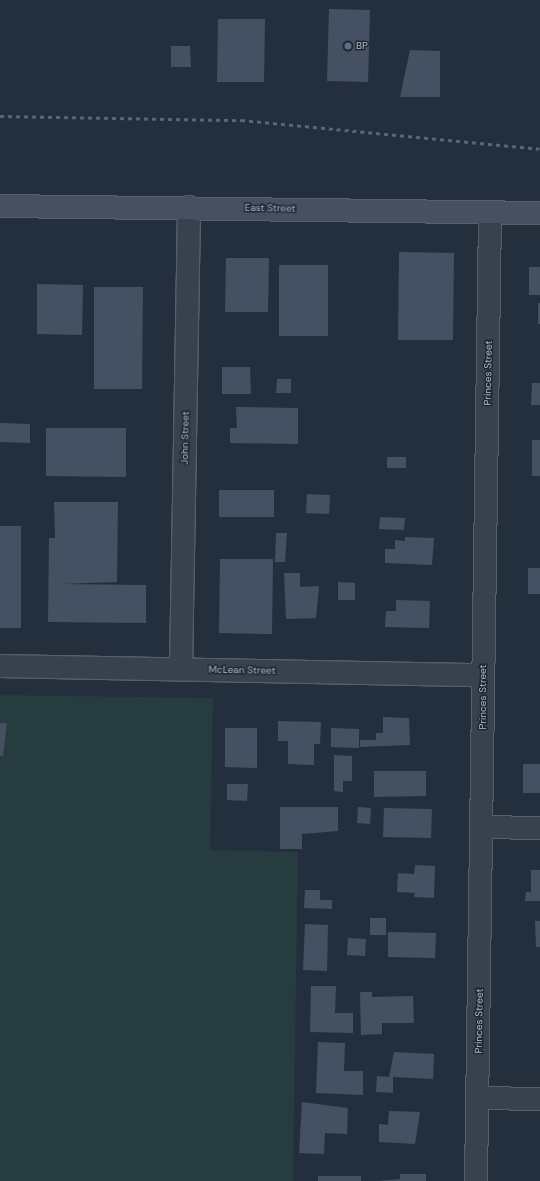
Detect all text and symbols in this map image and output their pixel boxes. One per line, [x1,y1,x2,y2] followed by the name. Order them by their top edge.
[356,40,368,52] place label: BP
[343,41,353,51] marker: BP
[244,202,296,214] street label: East Street
[481,340,495,406] street label: Princes Street
[179,411,191,465] street label: John Street
[208,663,276,677] street label: McLean Street
[477,664,489,730] street label: Princes Street
[472,988,486,1054] street label: Princes Street

